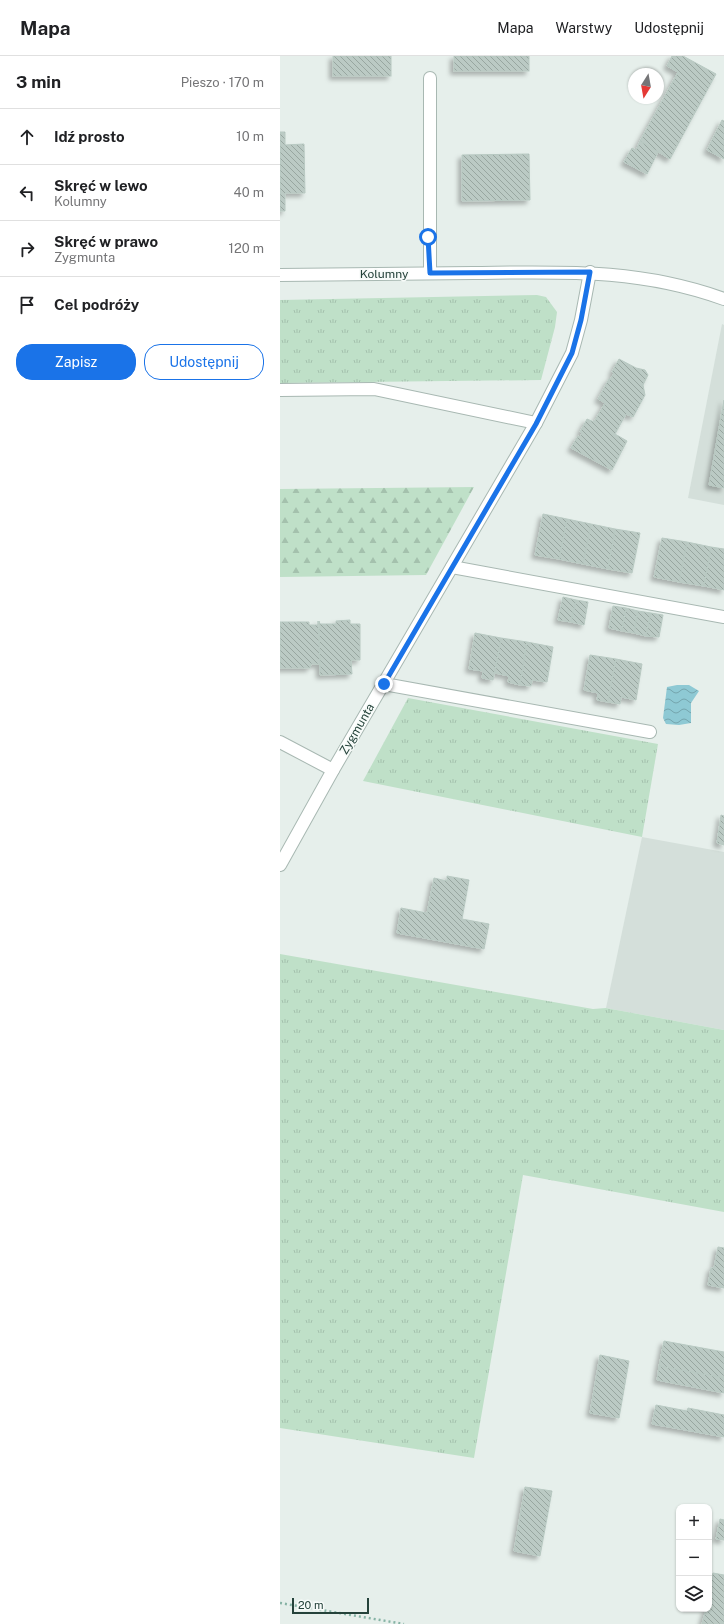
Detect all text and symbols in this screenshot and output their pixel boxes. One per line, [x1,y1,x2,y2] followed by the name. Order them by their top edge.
[20,17,70,39] text: Mapa
[497,20,533,36] text: Mapa
[555,20,612,36] text: Warstwy
[634,20,704,36] text: Udostępnij
[628,68,664,104] north arrow
[16,72,61,92] text: 3 min
[181,75,264,90] text: Pieszo · 170 m
[16,126,38,148] icon: ahead
[54,128,125,145] text: Idź prosto
[236,129,264,144] text: 10 m
[54,177,148,194] text: Skręć w lewo
[16,182,38,204] icon: left
[233,185,264,200] text: 40 m
[54,194,107,209] text: Kolumny
[419,228,437,246] route start
[54,233,158,250] text: Skręć w prawo
[16,238,38,260] icon: right
[229,241,264,256] text: 120 m
[54,250,115,265] text: Zygmunta
[360,267,409,281] street label: Kolumny
[16,294,38,316] icon: arrive
[54,296,139,313] text: Cel podróży
[16,344,136,380] button: Zapisz
[144,344,264,380] button: Udostępnij
[375,675,393,693] route end
[337,701,377,757] street label: Zygmunta
[676,1504,712,1612] map controls
[676,1504,712,1540] button: +
[676,1540,712,1576] button: −
[676,1576,712,1612] button: layers
[292,1596,369,1615] scale bar
[298,1599,323,1611] text: 20 m

